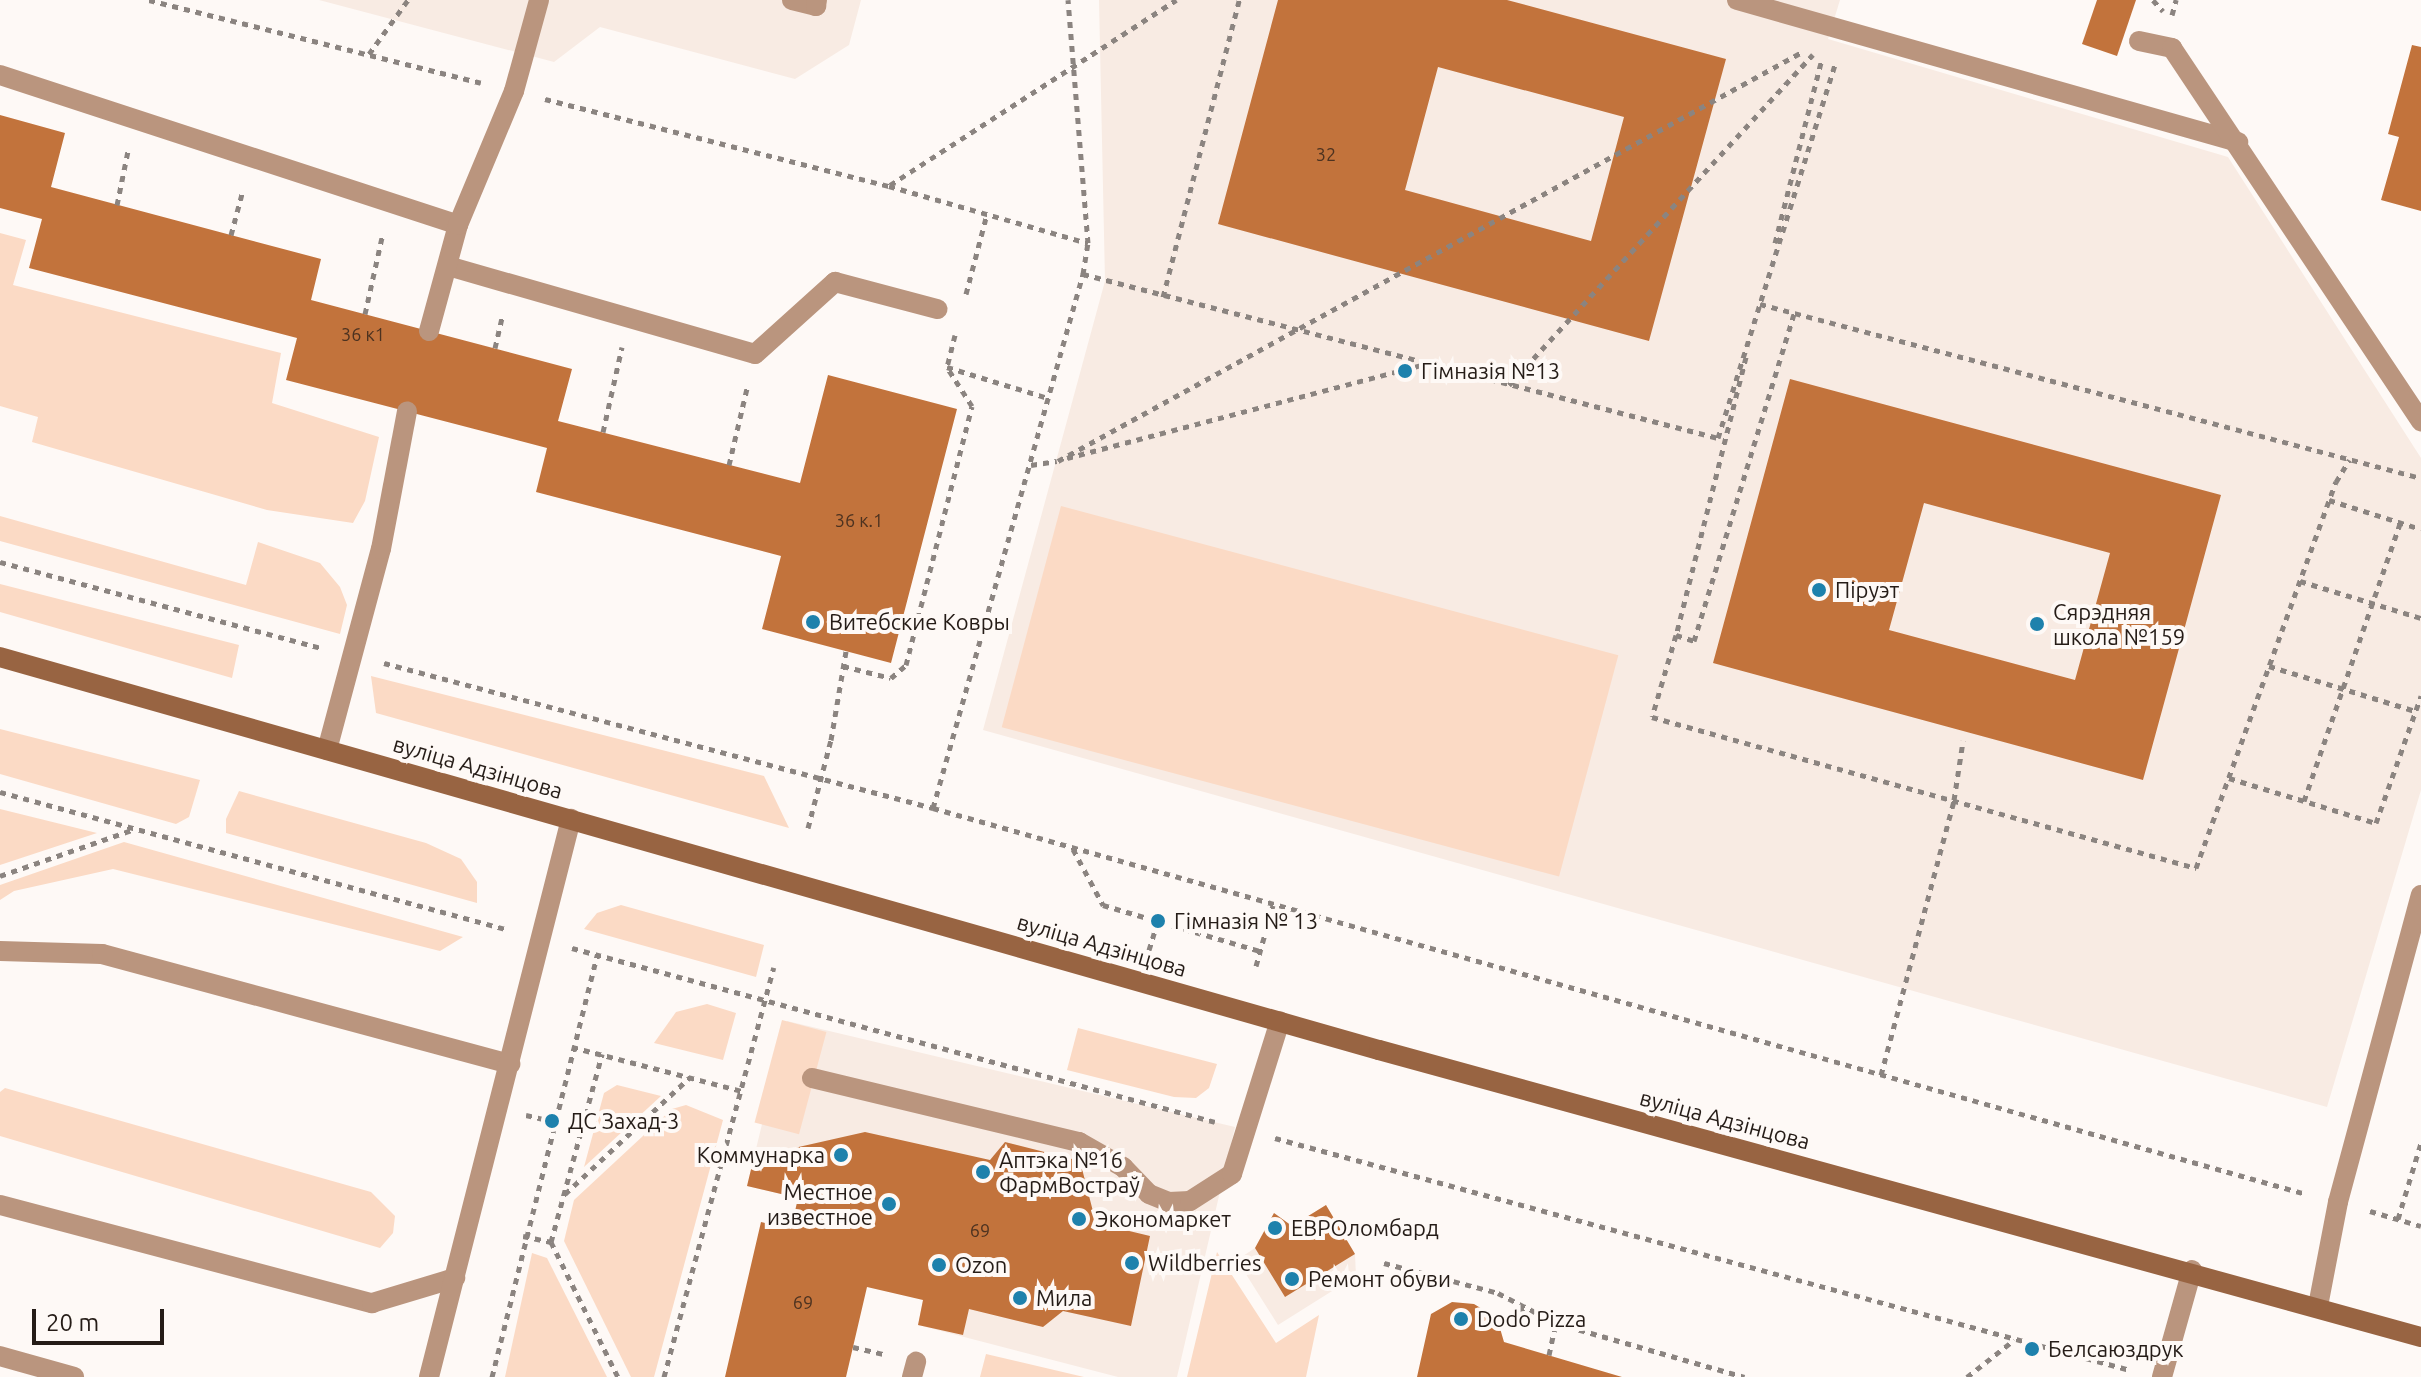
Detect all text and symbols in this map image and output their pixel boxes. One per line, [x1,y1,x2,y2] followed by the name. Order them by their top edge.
[1316,143,1336,165] house number: 32
[341,323,385,345] house number: 36 к1
[1421,358,1560,384] place label: Гімназія №13
[1396,362,1414,380] marker: Гімназія №13
[835,509,883,531] house number: 36 к.1
[1835,577,1899,603] place label: Піруэт
[1810,581,1828,599] marker: Піруэт
[2053,598,2185,650] place label: Сярэдняя школа №159
[829,609,1010,635] place label: Витебские Ковры
[804,613,822,631] marker: Витебские Ковры
[2028,615,2046,633] marker: Сярэдняя школа №159
[390,730,566,804] street label: вуліца Адзінцова
[1014,908,1190,982] street label: вуліца Адзінцова
[1174,908,1318,934] place label: Гімназія № 13
[1149,912,1167,930] marker: Гімназія № 13
[1637,1084,1813,1154] street label: вуліца Адзінцова
[568,1108,679,1134] place label: ДС Захад-3
[543,1112,561,1130] marker: ДС Захад-3
[697,1142,825,1168] place label: Коммунарка
[832,1146,850,1164] marker: Коммунарка
[999,1146,1140,1198] place label: Аптэка №16 ФармВостраў
[974,1163,992,1181] marker: Аптэка №16 ФармВостраў
[767,1178,873,1230] place label: Местное известное
[880,1195,898,1213] marker: Местное известное
[1095,1206,1231,1232] place label: Экономаркет
[1070,1210,1088,1228] marker: Экономаркет
[1291,1215,1439,1241] place label: ЕВРОломбард
[970,1219,990,1241] house number: 69
[1266,1219,1284,1237] marker: ЕВРОломбард
[1148,1250,1261,1276] place label: Wildberries
[955,1252,1007,1278] place label: Ozon
[1123,1254,1141,1272] marker: Wildberries
[930,1256,948,1274] marker: Ozon
[1308,1266,1451,1292] place label: Ремонт обуви
[1283,1270,1301,1288] marker: Ремонт обуви
[1036,1285,1092,1311] place label: Мила
[1011,1289,1029,1307] marker: Мила
[793,1291,813,1313] house number: 69
[36,1293,168,1343] scale bar
[1477,1306,1586,1332] place label: Dodo Pizza
[46,1309,99,1336] text: 20 m
[1452,1310,1470,1328] marker: Dodo Pizza
[2048,1336,2184,1362] place label: Белсаюздрук
[2023,1340,2041,1358] marker: Белсаюздрук

